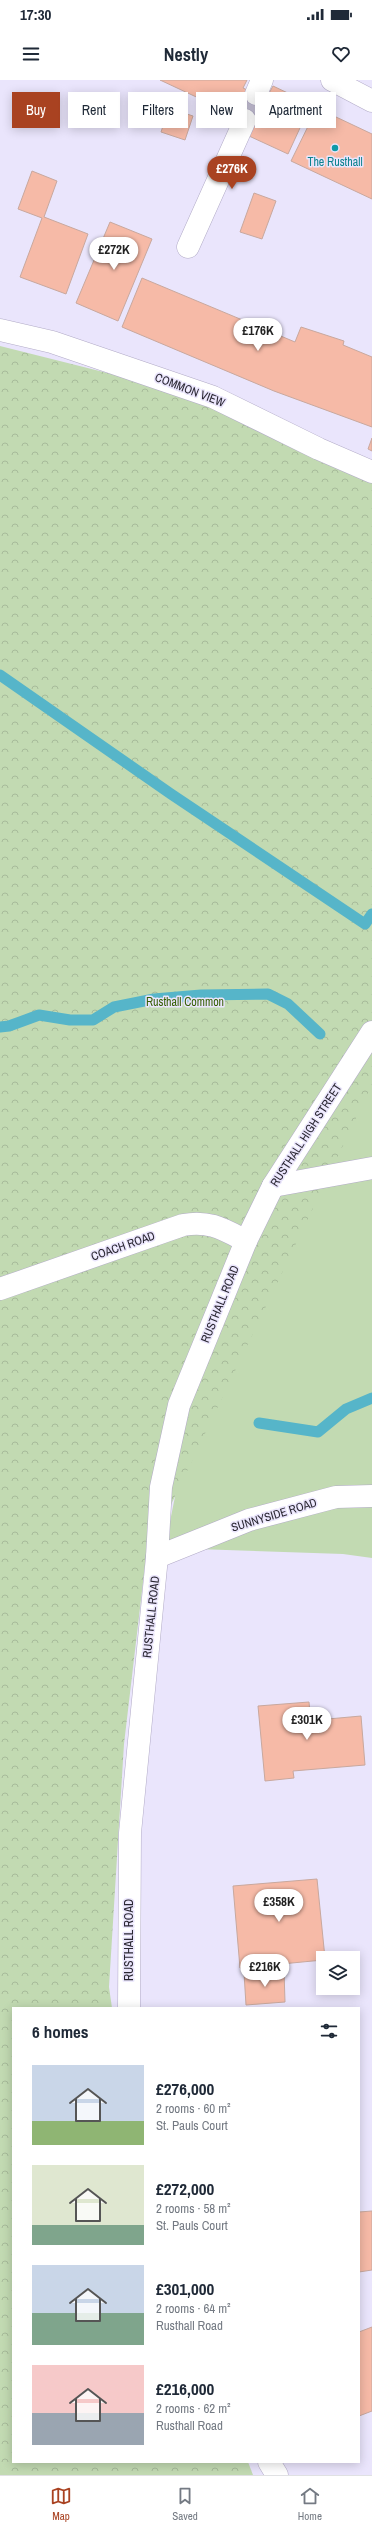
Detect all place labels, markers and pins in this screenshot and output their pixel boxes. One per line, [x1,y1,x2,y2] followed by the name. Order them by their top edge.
[330,143,340,153] marker: The Rusthall
[307,154,363,170] place label: The Rusthall
[204,156,260,190] pin: £276K
[86,237,142,271] pin: £272K
[230,318,286,352] pin: £176K
[279,1707,335,1741] pin: £301K
[251,1889,307,1923] pin: £358K
[237,1954,293,1988] pin: £216K

